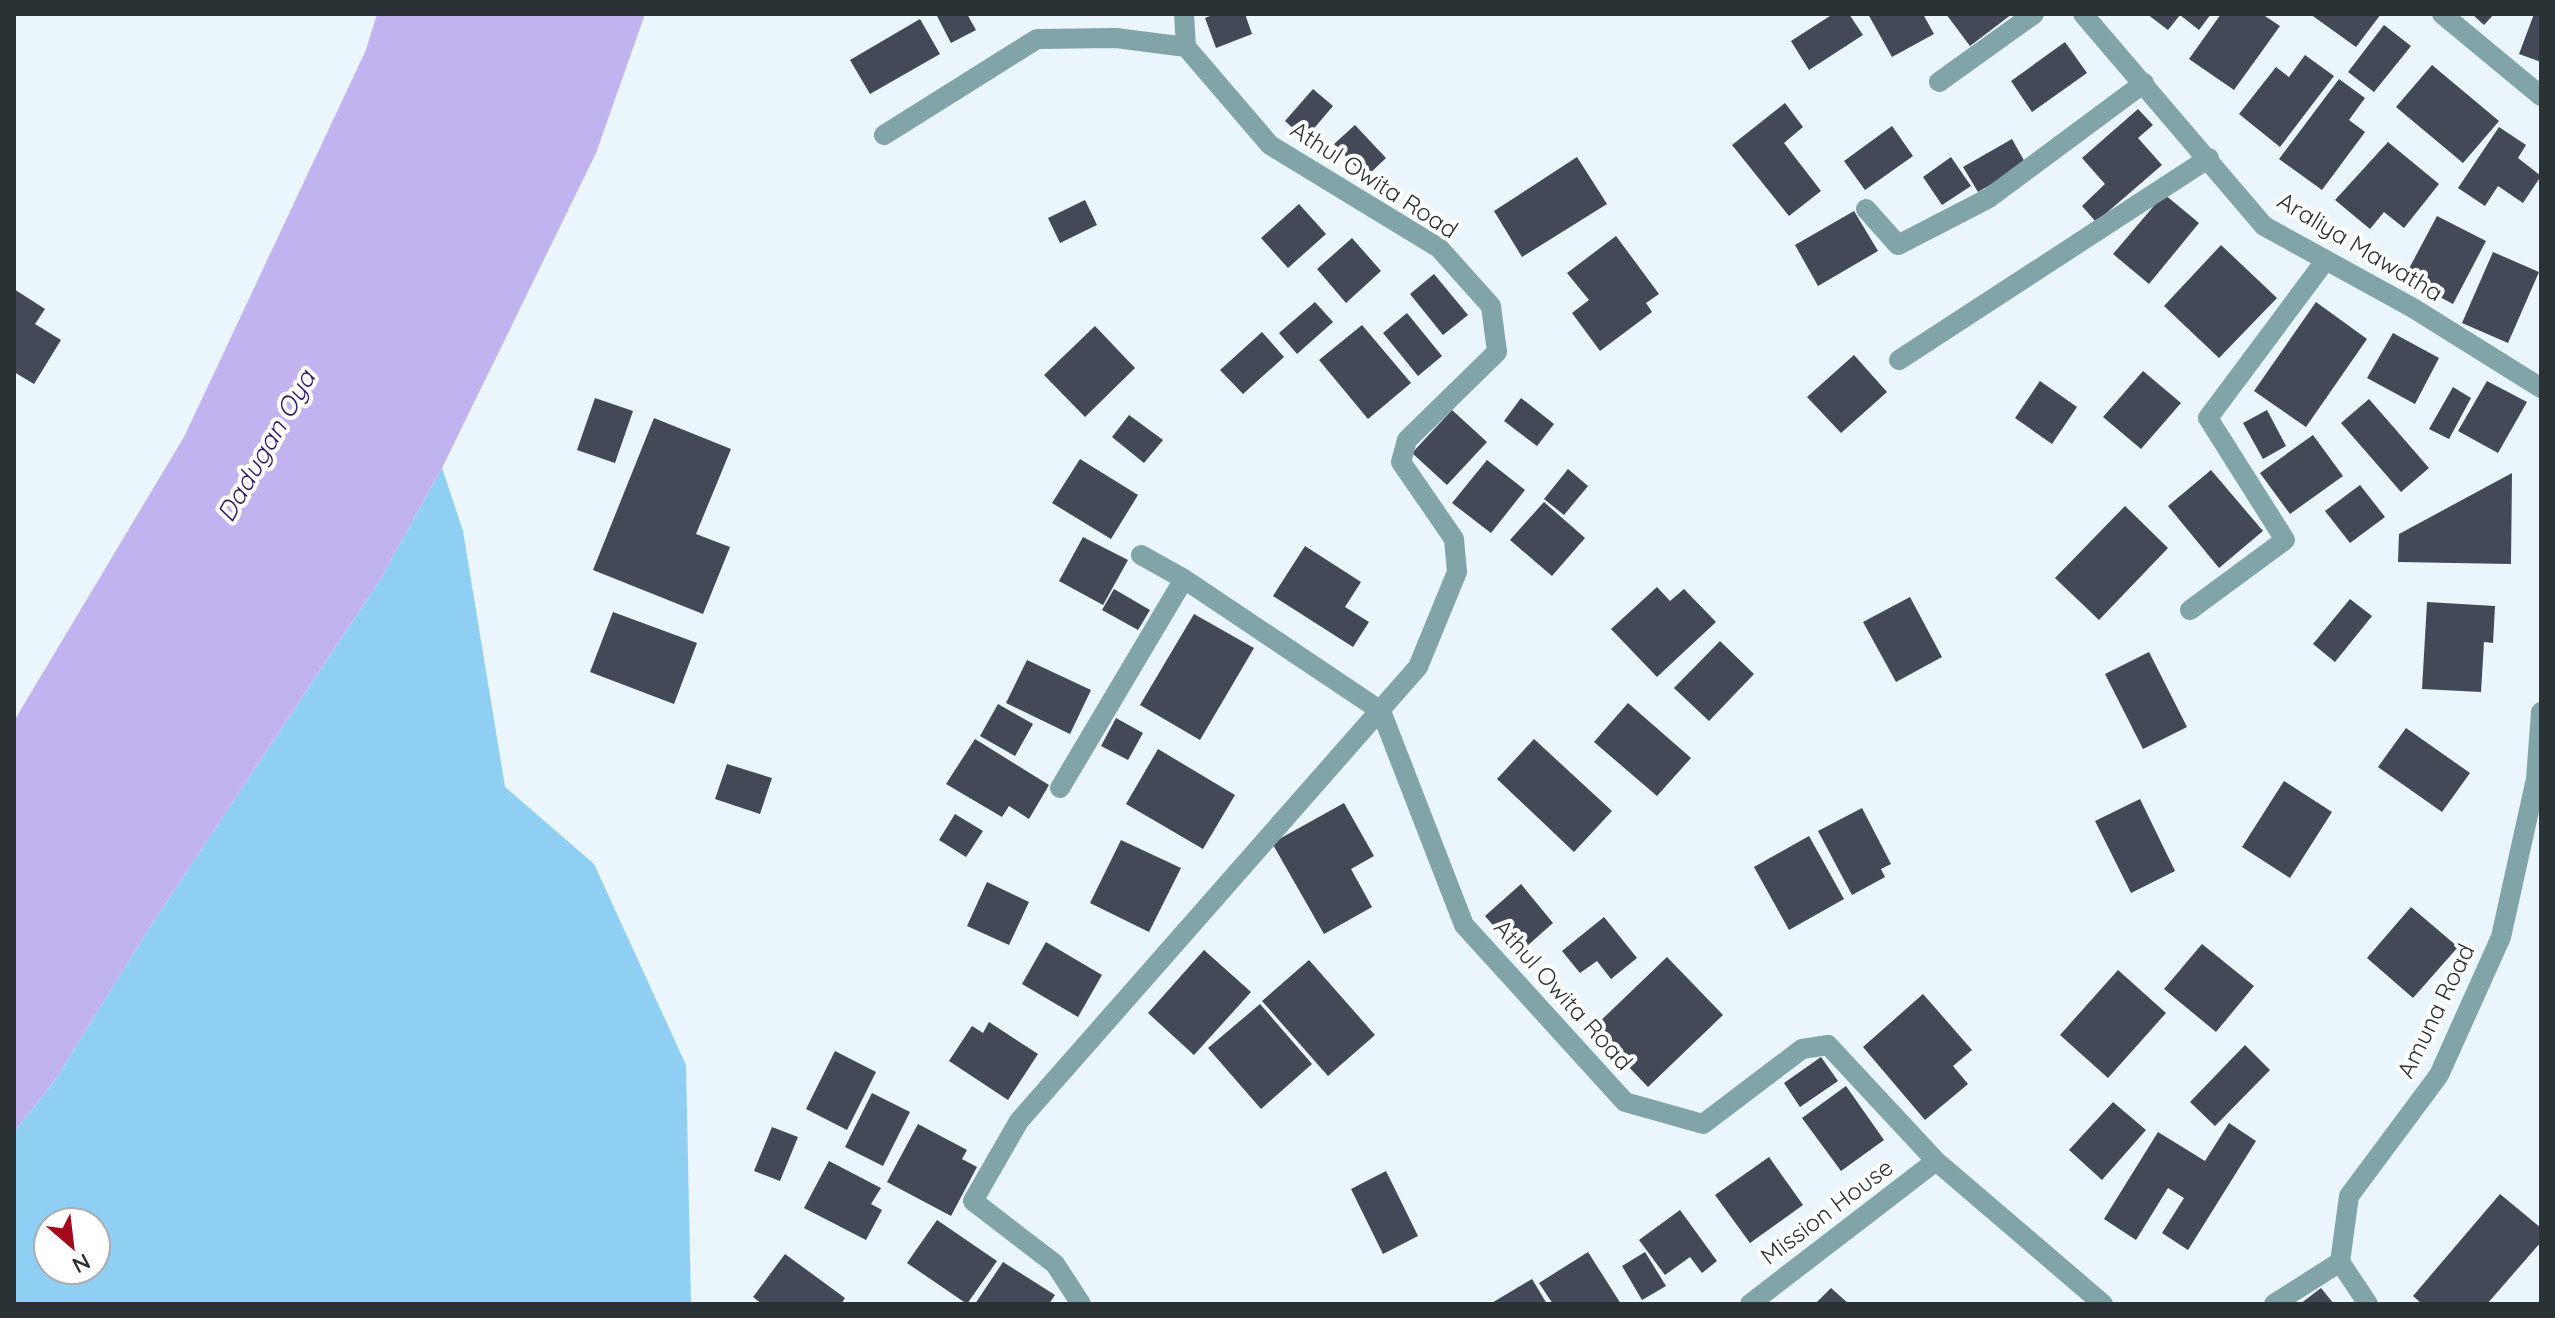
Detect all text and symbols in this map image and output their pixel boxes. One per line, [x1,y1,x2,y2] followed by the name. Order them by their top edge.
[1285,114,1464,244] street label: Athul Owita Road
[2272,185,2449,307] street label: Araliya Mawatha
[209,363,323,527] water label: Dadugan Oya
[1488,912,1640,1076] street label: Athul Owita Road
[2390,939,2480,1083] street label: Amuna Road
[1754,1152,1898,1271] street label: Mission House
[32,1206,112,1286] north arrow
[68,1248,95,1280] text: N

